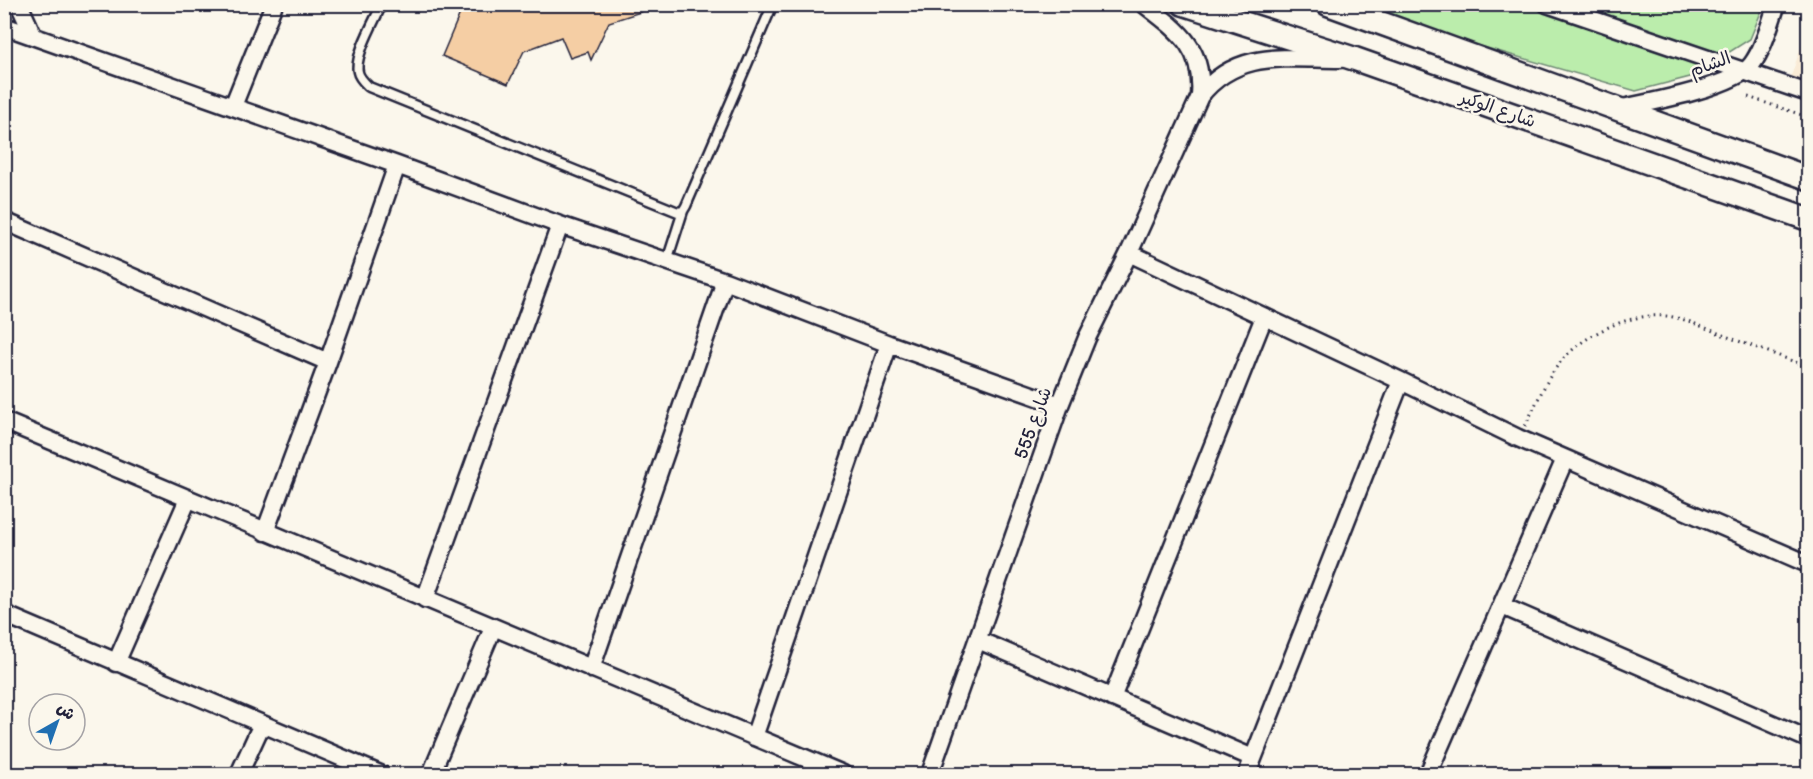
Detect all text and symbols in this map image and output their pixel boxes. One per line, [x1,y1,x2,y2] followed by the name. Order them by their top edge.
[1687,47,1735,84] street label: الشام
[1455,86,1538,133] street label: شارع الوكير
[1011,384,1057,462] street label: شارع 555
[27,692,87,752] north arrow
[53,699,79,725] text: ش

